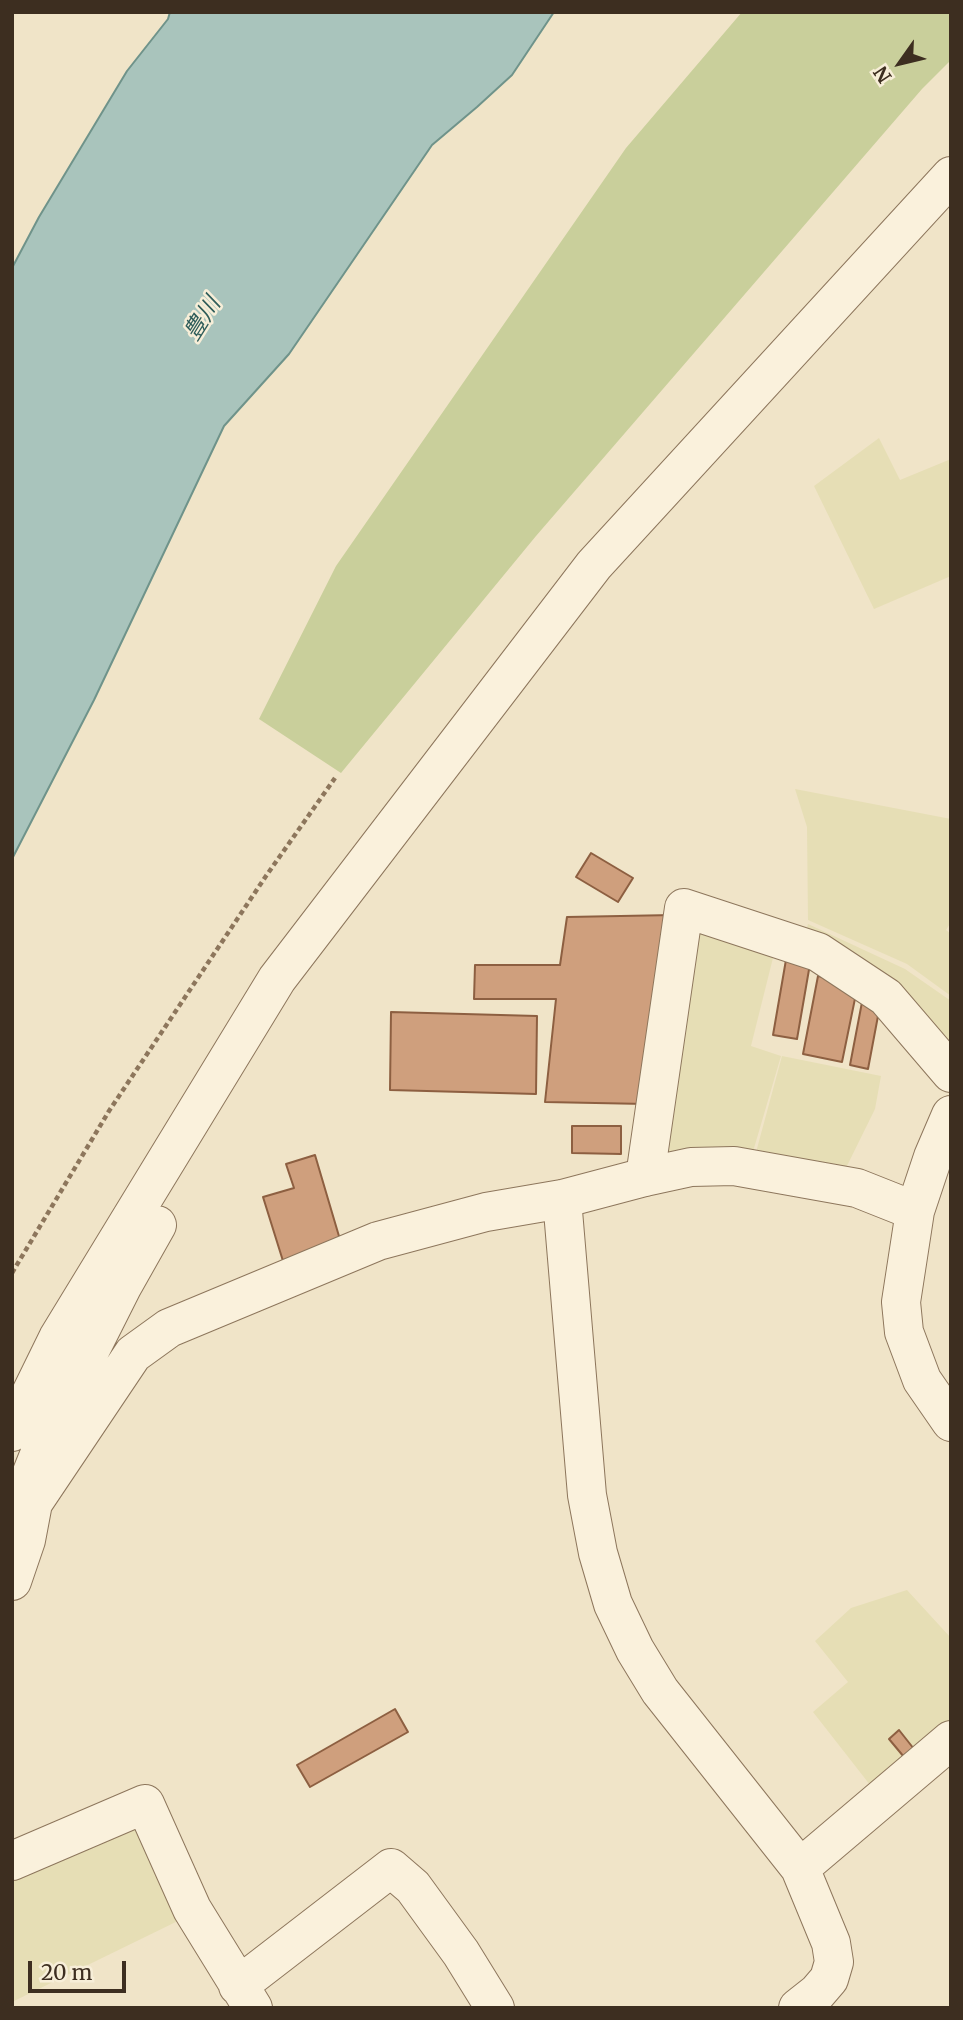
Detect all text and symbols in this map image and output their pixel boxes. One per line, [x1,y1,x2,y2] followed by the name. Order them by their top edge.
[865,28,935,98] north arrow
[868,62,897,88] text: N
[179,292,227,346] water label: 豊川
[32,1946,130,1990] scale bar
[41,1959,92,1986] text: 20 m

